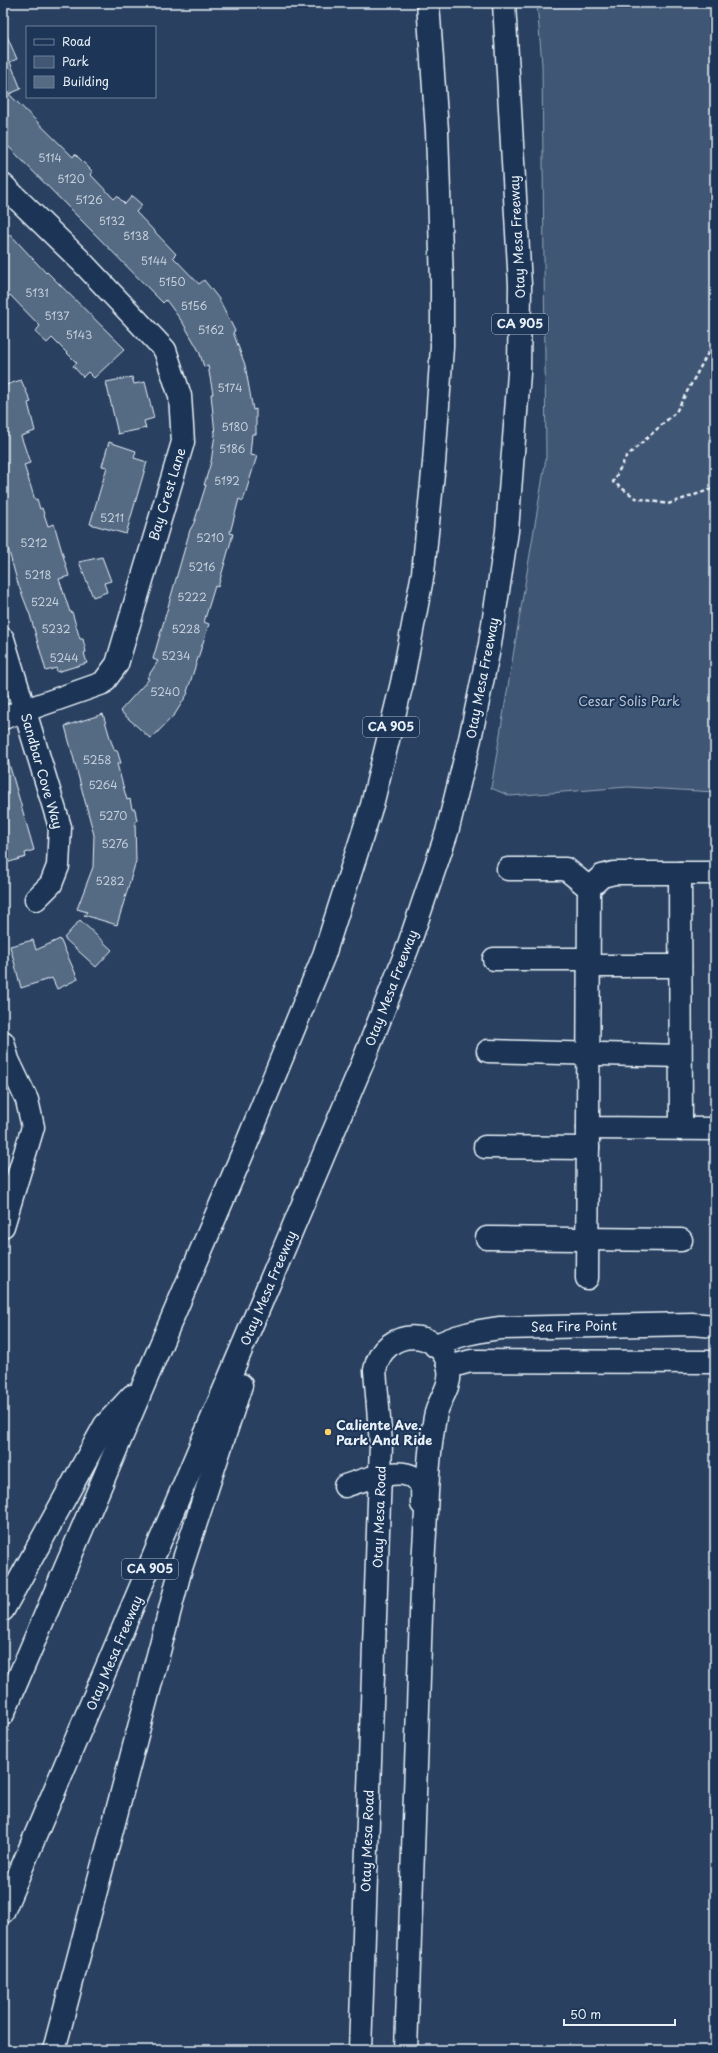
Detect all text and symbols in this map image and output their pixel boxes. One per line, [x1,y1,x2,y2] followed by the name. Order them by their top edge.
[26,26,156,98] legend
[62,32,91,50] text: Road
[62,52,89,70] text: Park
[62,72,109,90] text: Building
[38,149,62,166] house number: 5114
[57,170,85,187] house number: 5120
[504,175,529,299] street label: Otay Mesa Freeway
[75,191,103,208] house number: 5126
[99,212,126,229] house number: 5132
[123,227,149,244] house number: 5138
[141,252,167,269] house number: 5144
[159,273,185,290] house number: 5150
[25,284,49,301] house number: 5131
[181,297,208,314] house number: 5156
[44,307,70,324] house number: 5137
[492,314,548,334] road number: CA 905
[198,321,224,338] house number: 5162
[66,326,92,343] house number: 5143
[218,379,243,396] house number: 5174
[222,418,248,435] house number: 5180
[219,440,245,457] house number: 5186
[143,445,190,543] street label: Bay Crest Lane
[214,472,240,489] house number: 5192
[100,509,124,526] house number: 5211
[196,529,224,546] house number: 5210
[20,534,48,551] house number: 5212
[189,558,215,575] house number: 5216
[25,566,51,583] house number: 5218
[177,588,207,605] house number: 5222
[31,593,59,610] house number: 5224
[460,616,503,740] street label: Otay Mesa Freeway
[41,620,71,637] house number: 5232
[172,620,200,637] house number: 5228
[161,647,191,664] house number: 5234
[50,649,78,666] house number: 5244
[150,683,180,700] house number: 5240
[578,691,680,710] park label: Cesar Solis Park
[17,711,68,831] street label: Sandbar Cove Way
[363,717,419,737] road number: CA 905
[82,751,112,768] house number: 5258
[88,776,118,793] house number: 5264
[99,807,127,824] house number: 5270
[101,835,129,852] house number: 5276
[96,872,125,889] house number: 5282
[360,927,421,1049] street label: Otay Mesa Freeway
[235,1227,300,1348] street label: Otay Mesa Freeway
[531,1315,617,1336] street label: Sea Fire Point
[336,1415,432,1449] place label: Caliente Ave. Park And Ride
[323,1427,333,1437] marker: Caliente Ave. Park And Ride
[367,1465,390,1568] street label: Otay Mesa Road
[122,1559,178,1579] road number: CA 905
[81,1592,146,1713] street label: Otay Mesa Freeway
[355,1789,378,1892] street label: Otay Mesa Road
[564,2001,675,2027] scale bar
[570,2005,601,2023] text: 50 m

